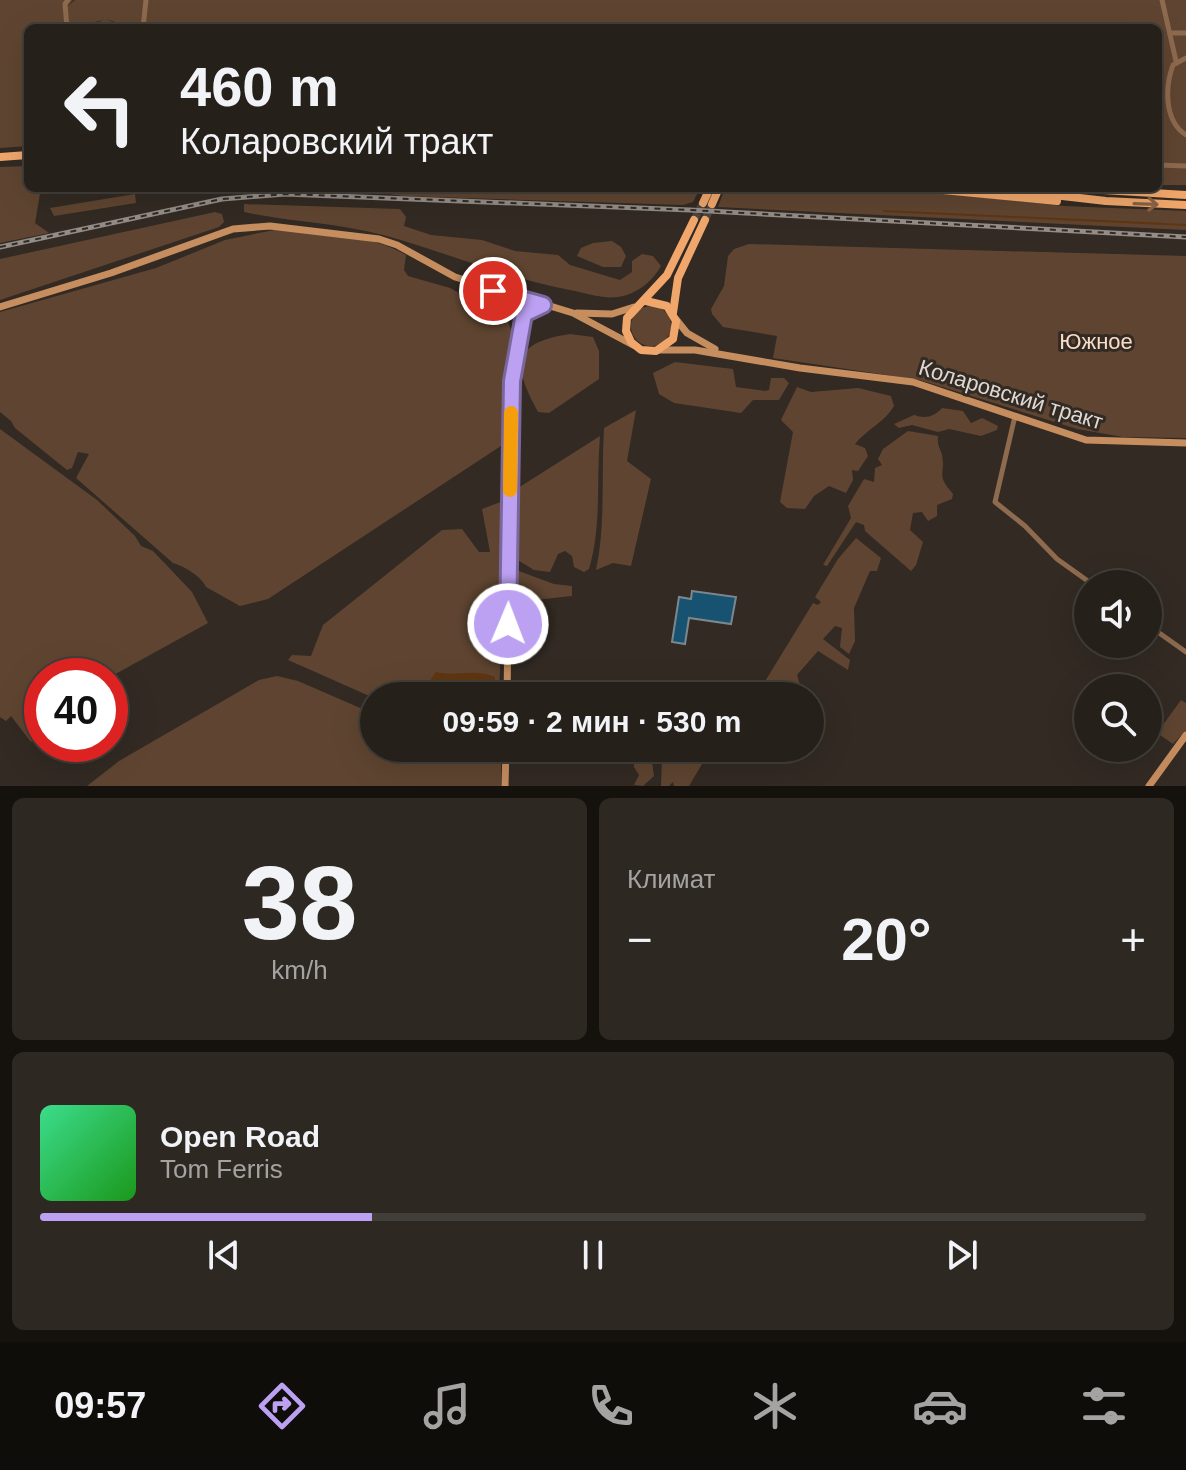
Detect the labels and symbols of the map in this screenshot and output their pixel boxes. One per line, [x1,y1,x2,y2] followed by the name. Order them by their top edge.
[1132,196,1159,211] one-way arrow
[459,257,527,325] pin
[1059,329,1133,354] park label: Южное
[916,355,1106,434] street label: Коларовский тракт
[466,582,550,666] position arrow
[24,658,128,762] speed limit sign: 40

